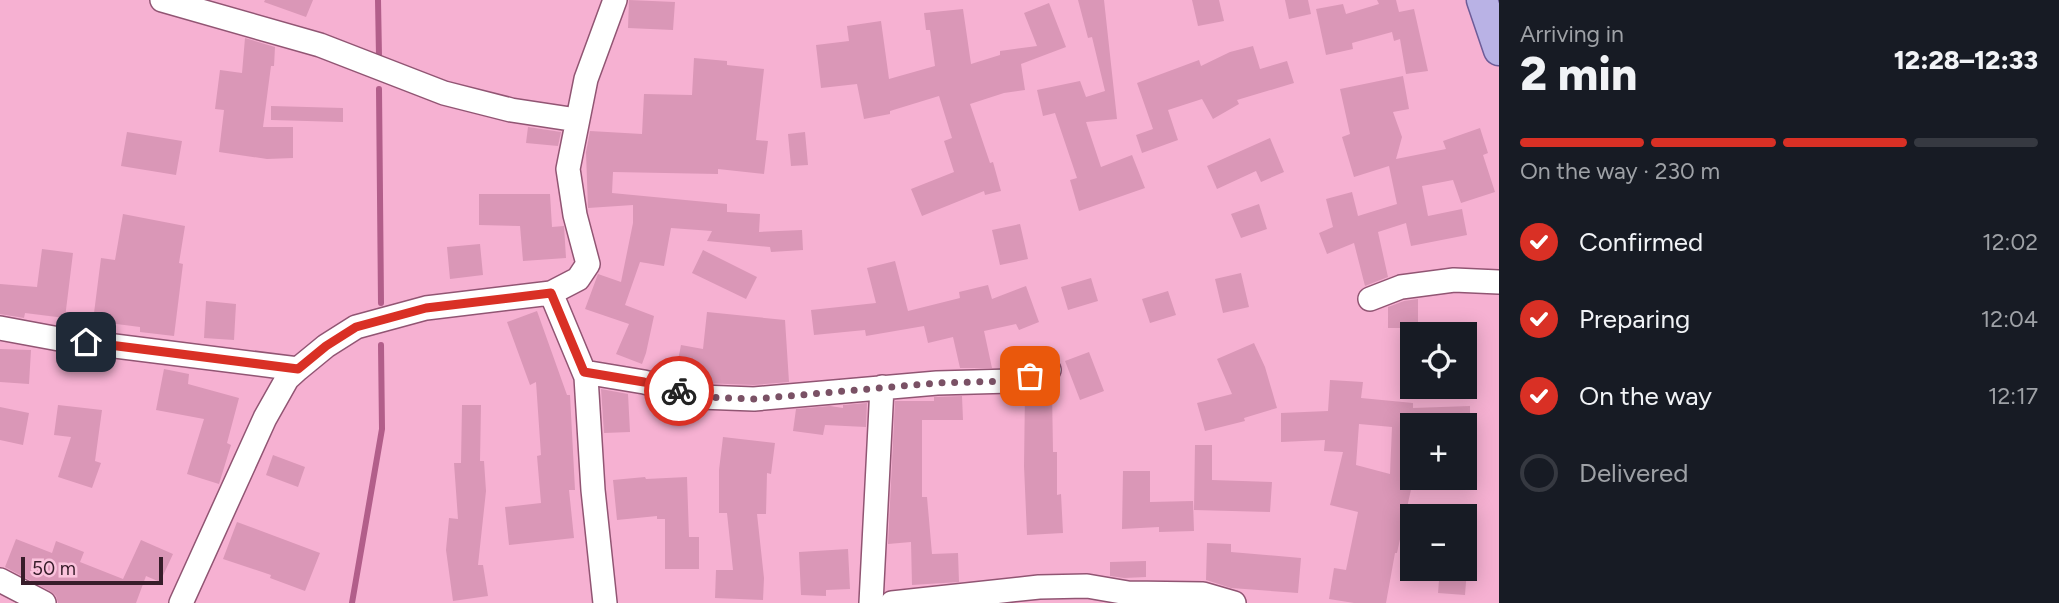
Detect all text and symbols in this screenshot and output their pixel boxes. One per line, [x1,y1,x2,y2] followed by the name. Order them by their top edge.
[1520,20,1624,48] text: Arriving in
[1894,44,2038,76] text: 12:28–12:33
[1520,46,1637,102] text: 2 min
[1520,157,1720,185] text: On the way · 230 m
[1520,223,1558,261] icon: check
[1579,226,1703,258] text: Confirmed
[1982,228,2038,256] text: 12:02
[1520,300,1558,338] icon: check
[1579,303,1690,335] text: Preparing
[1981,305,2038,333] text: 12:04
[56,312,116,372] pin
[1400,322,1477,581] map controls
[1400,322,1477,399] button: locate
[67,323,105,361] icon: home
[1000,346,1060,406] pin
[644,356,714,426] courier
[1011,357,1049,395] icon: bag
[660,372,698,410] icon: bike
[1520,377,1558,415] icon: check
[1579,380,1712,412] text: On the way
[1988,382,2038,410] text: 12:17
[1400,413,1477,490] button: +
[1579,457,1688,489] text: Delivered
[1400,504,1477,581] button: −
[21,554,163,586] scale bar
[32,557,76,580] text: 50 m

